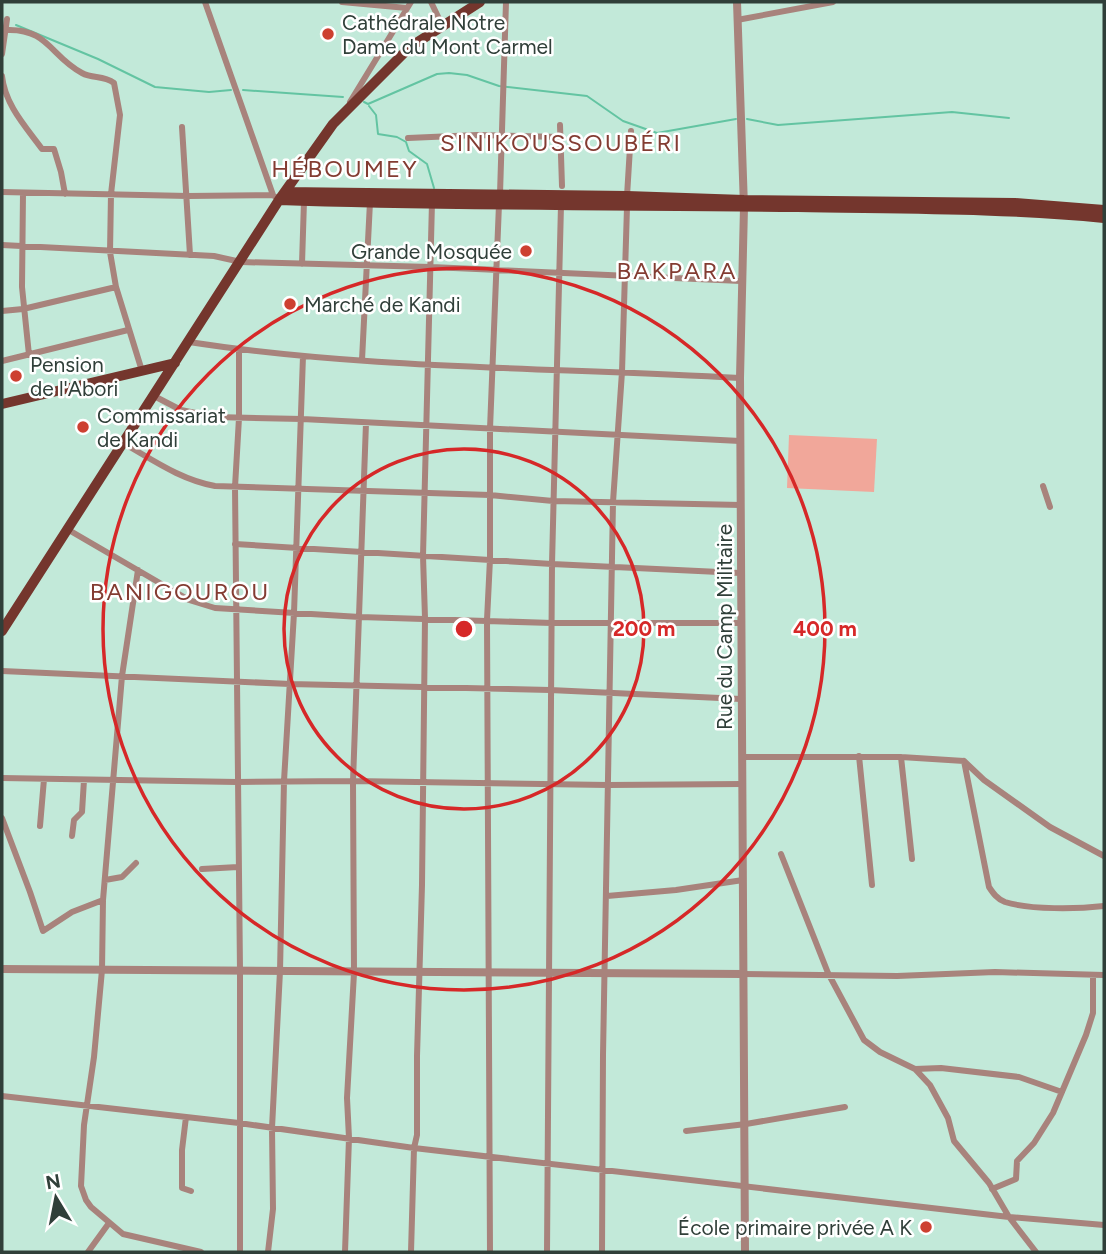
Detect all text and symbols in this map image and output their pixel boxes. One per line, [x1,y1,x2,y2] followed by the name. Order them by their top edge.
[342,10,553,59] place label: Cathédrale Notre Dame du Mont Carmel
[320,26,336,42] marker: Cathédrale Notre Dame du Mont Carmel
[440,128,682,157] district label: SINIKOUSSOUBÉRI
[271,154,419,183] district label: HÉBOUMEY
[351,239,512,264] place label: Grande Mosquée
[518,243,534,259] marker: Grande Mosquée
[616,256,738,285] district label: BAKPARA
[304,292,461,317] place label: Marché de Kandi
[282,296,298,312] marker: Marché de Kandi
[30,352,118,401] place label: Pension de l'Abori
[8,368,24,384] marker: Pension de l'Abori
[97,403,226,452] place label: Commissariat de Kandi
[75,419,91,435] marker: Commissariat de Kandi
[712,524,737,730] street label: Rue du Camp Militaire
[90,577,270,606] district label: BANIGOUROU
[613,616,675,641] text: 200 m
[793,616,857,641] text: 400 m
[452,617,476,641] centre of rings
[21,1163,91,1233] north arrow
[44,1169,62,1194] text: N
[678,1215,912,1240] place label: École primaire privée A K
[918,1219,934,1235] marker: École primaire privée A K

